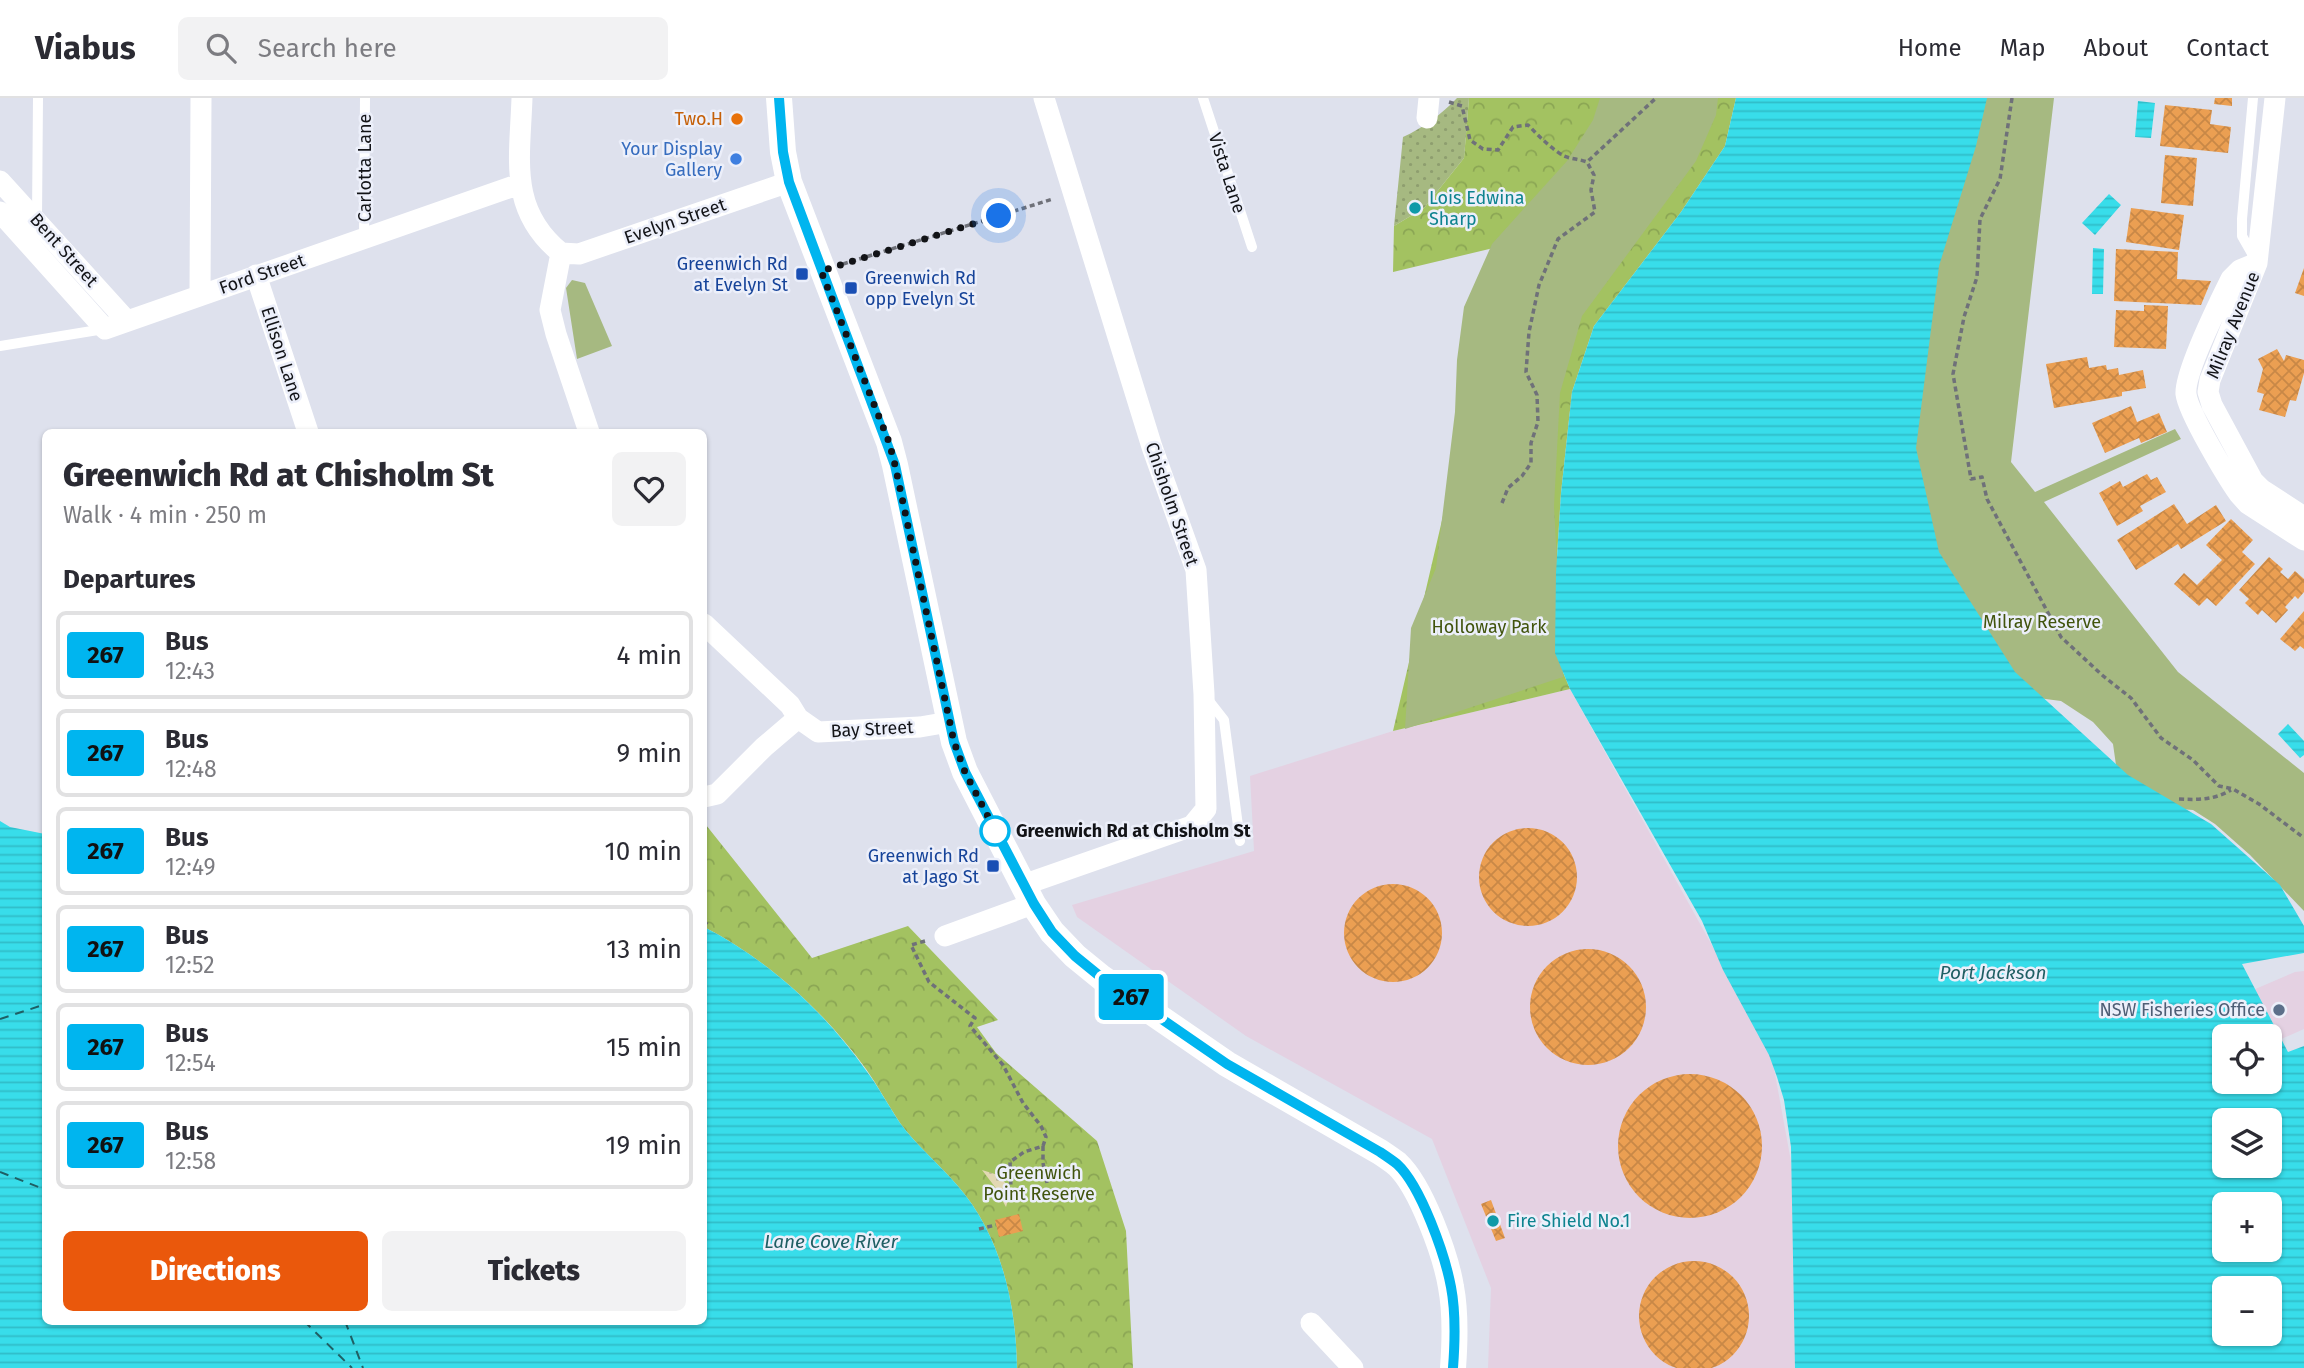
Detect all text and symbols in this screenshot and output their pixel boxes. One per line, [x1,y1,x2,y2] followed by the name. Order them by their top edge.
[178,17,668,80] search box
[35,28,136,68] text: Viabus
[202,29,240,67] icon: search
[258,33,397,64] text: Search here
[1898,34,1962,62] text: Home
[2000,34,2046,62] text: Map
[2084,34,2148,62] text: About
[2186,34,2269,62] text: Contact
[674,108,723,130] place label: Two.H
[729,111,745,127] marker: Two.H
[354,114,376,222] street label: Carlotta Lane
[1204,130,1250,216] street label: Vista Lane
[621,138,722,181] place label: Your Display Gallery
[728,151,744,167] marker: Your Display Gallery
[1429,187,1525,230] place label: Lois Edwina Sharp
[621,193,729,249] street label: Evelyn Street
[981,198,1016,233] your location
[1407,200,1423,216] marker: Lois Edwina Sharp
[25,209,103,292] street label: Bent Street
[216,249,308,299] street label: Ford Street
[677,253,789,296] place label: Greenwich Rd at Evelyn St
[794,266,810,282] marker: Greenwich Rd at Evelyn St
[865,267,976,310] place label: Greenwich Rd opp Evelyn St
[2202,268,2264,382] street label: Milray Avenue
[843,280,859,296] marker: Greenwich Rd opp Evelyn St
[256,304,308,404] street label: Ellison Lane
[1141,439,1204,569] street label: Chisholm Street
[612,452,686,526] button: heart
[63,455,494,495] text: Greenwich Rd at Chisholm St
[63,501,267,529] text: Walk · 4 min · 250 m
[63,564,196,595] text: Departures
[1983,611,2101,633] park label: Milray Reserve
[1432,616,1547,638] park label: Holloway Park
[165,626,208,657] text: Bus
[616,640,682,671] text: 4 min
[87,641,124,669] text: 267
[165,657,215,685] text: 12:43
[830,716,914,742] street label: Bay Street
[165,724,208,755] text: Bus
[617,738,682,769] text: 9 min
[87,739,124,767] text: 267
[165,755,217,783] text: 12:48
[980,816,1010,846] marker: Greenwich Rd at Chisholm St
[1016,820,1252,842] place label: Greenwich Rd at Chisholm St
[165,822,208,853] text: Bus
[604,836,682,867] text: 10 min
[87,837,124,865] text: 267
[868,845,979,888] place label: Greenwich Rd at Jago St
[165,853,216,881] text: 12:49
[985,858,1001,874] marker: Greenwich Rd at Jago St
[165,920,208,951] text: Bus
[606,934,682,965] text: 13 min
[87,935,124,963] text: 267
[165,951,215,979] text: 12:52
[1940,961,2046,984] water label: Port Jackson
[1091,974,1171,1020] line badge: 267
[1113,983,1149,1011] text: 267
[2099,999,2265,1021] place label: NSW Fisheries Office
[2271,1002,2287,1018] marker: NSW Fisheries Office
[165,1018,208,1049] text: Bus
[2212,1024,2282,1346] map controls
[2212,1024,2282,1094] button: locate
[606,1032,682,1063] text: 15 min
[87,1033,124,1061] text: 267
[165,1049,216,1077] text: 12:54
[2212,1108,2282,1178] button: layers
[165,1116,208,1147] text: Bus
[605,1130,682,1161] text: 19 min
[87,1131,124,1159] text: 267
[165,1147,216,1175] text: 12:58
[983,1162,1095,1205] park label: Greenwich Point Reserve
[2212,1192,2282,1262] button: +
[1507,1210,1630,1232] place label: Fire Shield No.1
[1485,1213,1501,1229] marker: Fire Shield No.1
[764,1230,898,1253] water label: Lane Cove River
[63,1231,368,1311] button: Directions
[382,1231,686,1311] button: Tickets
[2212,1276,2282,1346] button: −

